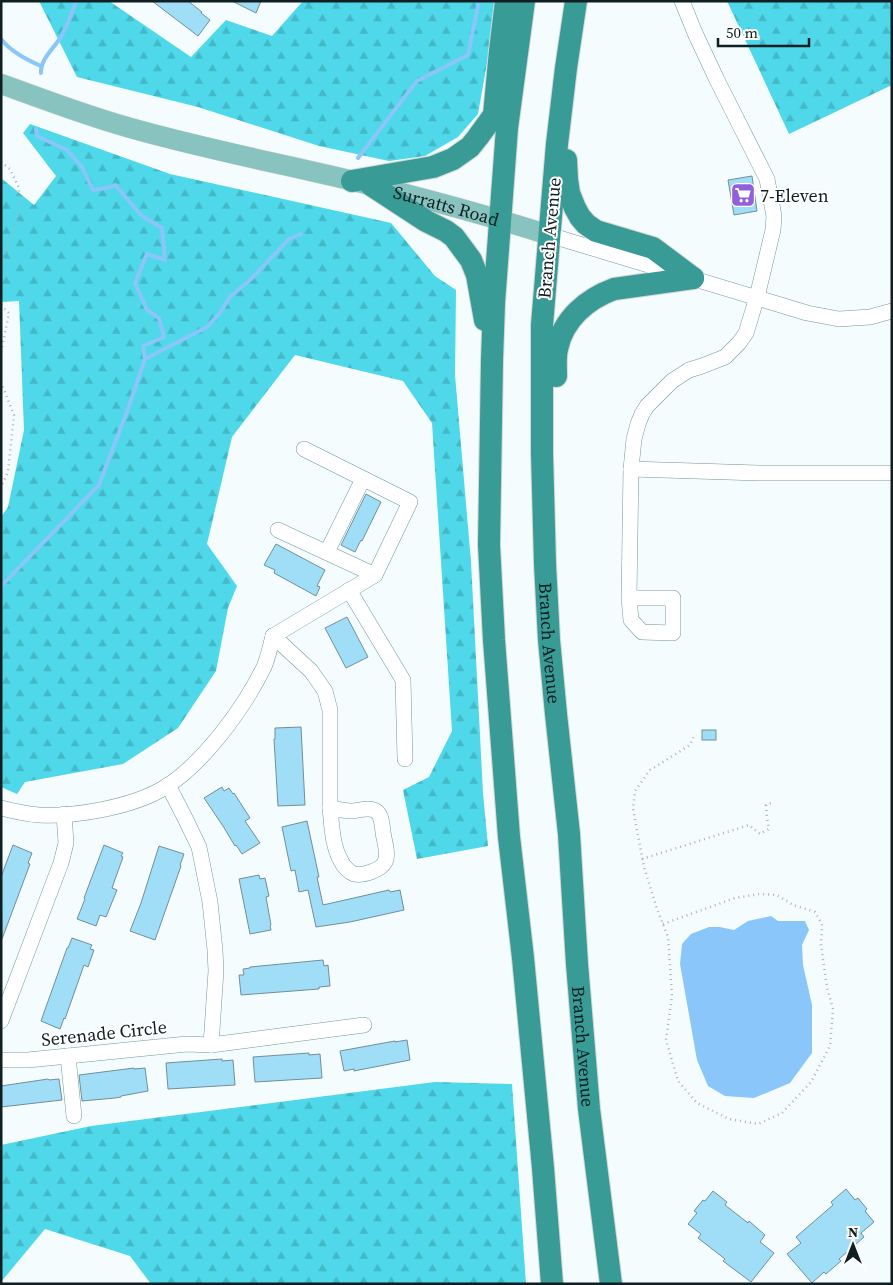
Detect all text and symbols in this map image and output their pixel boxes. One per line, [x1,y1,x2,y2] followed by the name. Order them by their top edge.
[718,15,809,47] scale bar
[726,22,758,43] text: 50 m
[531,176,567,300] street label: Branch Avenue
[391,179,502,232] street label: Surratts Road
[730,182,756,208] supermarket icon: 7-Eleven
[760,183,829,208] place label: 7-Eleven
[533,582,567,705] street label: Branch Avenue
[566,985,601,1108] street label: Branch Avenue
[40,1014,168,1052] street label: Serenade Circle
[828,1220,878,1270] north arrow
[848,1222,858,1242] text: N

